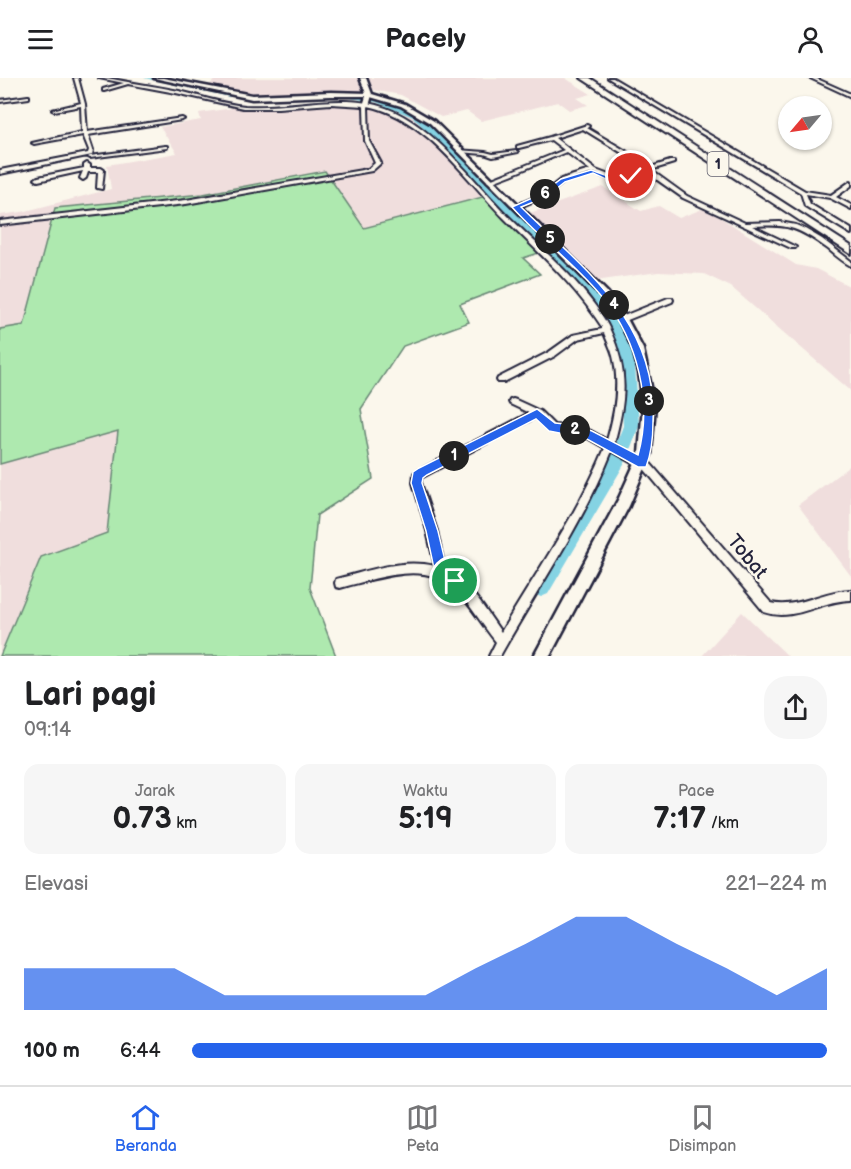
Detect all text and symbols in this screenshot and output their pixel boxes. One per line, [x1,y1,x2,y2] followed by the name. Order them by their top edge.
[24,23,57,56] icon: menu
[385,23,466,55] text: Pacely
[794,23,827,56] icon: person
[778,96,832,150] north arrow
[778,96,832,150] map controls
[605,150,656,201] pin
[708,152,728,176] road number: 1
[614,159,647,192] icon: check
[530,179,560,209] pin: 6
[540,184,550,203] text: 6
[535,224,565,254] pin: 5
[545,229,555,248] text: 5
[599,290,629,320] pin: 4
[609,295,619,314] text: 4
[634,386,664,416] pin: 3
[644,391,654,410] text: 3
[560,415,590,445] pin: 2
[570,420,580,439] text: 2
[439,441,469,471] pin: 1
[451,446,457,465] text: 1
[722,530,772,584] street label: Tobat
[429,555,480,606] pin
[438,564,471,597] icon: arrive
[24,675,156,715] text: Lari pagi
[764,676,827,739] button: share
[24,718,71,742] text: 09:14
[135,782,175,801] text: Jarak
[403,782,448,801] text: Waktu
[678,782,714,801] text: Pace
[112,801,172,837] text: 0.73
[398,801,453,837] text: 5:19
[653,801,706,837] text: 7:17
[172,814,197,833] text: km
[706,814,739,833] text: /km
[24,872,89,896] text: Elevasi
[725,872,827,896] text: 221–224 m
[24,1039,80,1063] text: 100 m
[120,1039,161,1063] text: 6:44
[115,1101,177,1156] tab: Beranda
[406,1101,439,1156] tab: Peta
[669,1101,736,1156] tab: Disimpan

